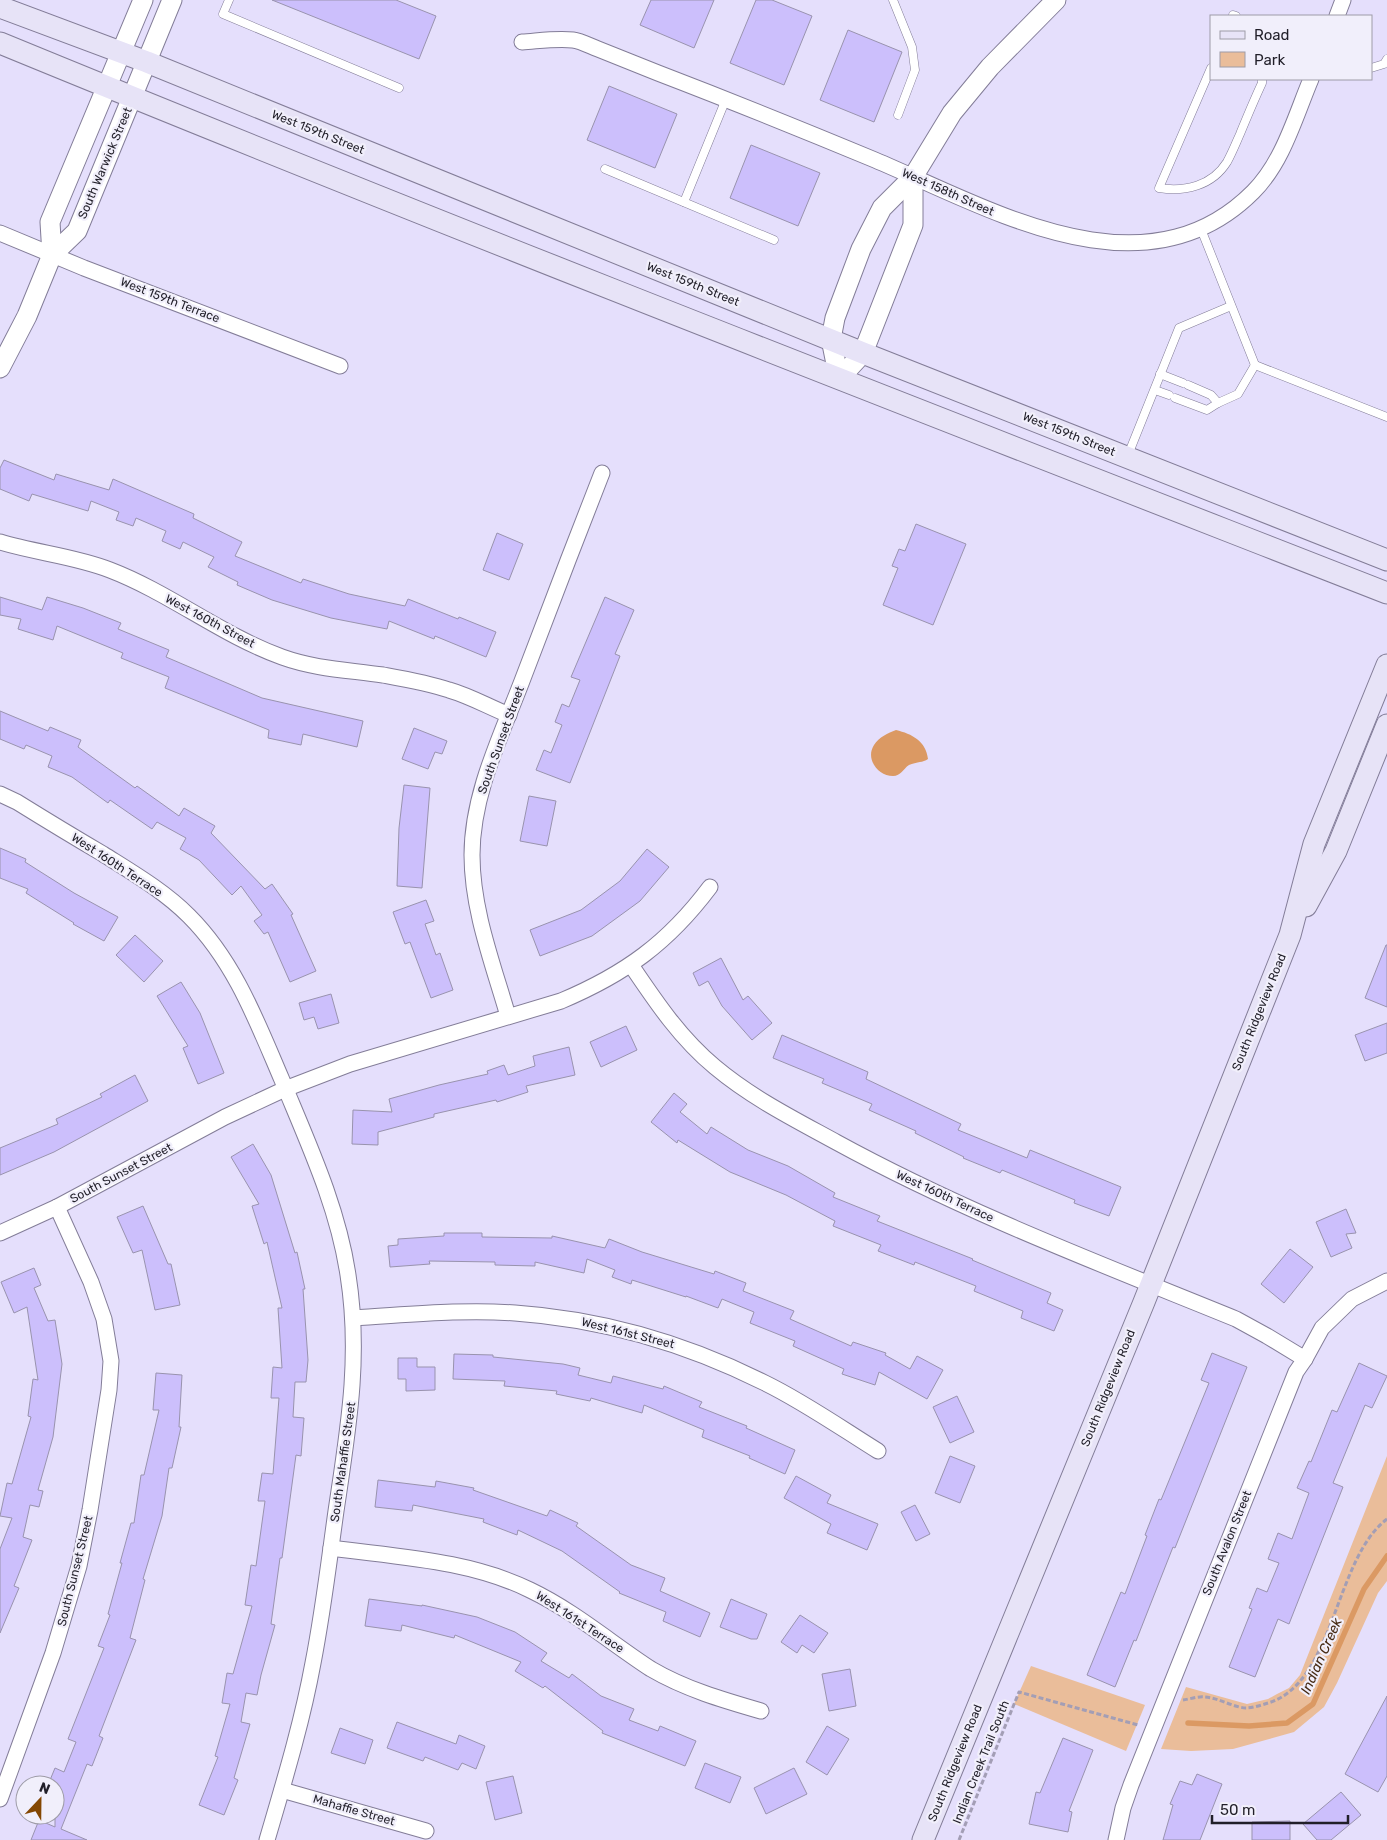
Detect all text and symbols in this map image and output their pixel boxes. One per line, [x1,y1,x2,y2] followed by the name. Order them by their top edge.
[1210,15,1372,80] legend
[1254,26,1290,44] text: Road
[1254,51,1285,69] text: Park
[75,105,135,221] street label: South Warwick Street
[270,107,367,157] street label: West 159th Street
[900,165,997,219] street label: West 158th Street
[645,259,742,309] street label: West 159th Street
[118,275,222,326] street label: West 159th Terrace
[1021,409,1118,459] street label: West 159th Street
[163,591,257,651] street label: West 160th Street
[475,684,527,796] street label: South Sunset Street
[69,830,165,900] street label: West 160th Terrace
[1229,951,1289,1073] street label: South Ridgeview Road
[68,1140,175,1206] street label: South Sunset Street
[894,1167,996,1225] street label: West 160th Terrace
[580,1315,676,1351] street label: West 161st Street
[1078,1327,1138,1449] street label: South Ridgeview Road
[328,1401,358,1523] street label: South Mahaffie Street
[1200,1488,1255,1597] street label: South Avalon Street
[54,1514,96,1628] street label: South Sunset Street
[533,1588,627,1656] street label: West 161st Terrace
[1297,1615,1346,1697] water label: Indian Creek
[950,1698,1012,1826] street label: Indian Creek Trail South
[925,1702,985,1824] street label: South Ridgeview Road
[15,1775,65,1825] north arrow
[37,1779,53,1798] text: N
[311,1792,397,1828] street label: Mahaffie Street
[1212,1792,1348,1824] scale bar
[1220,1801,1255,1819] text: 50 m

